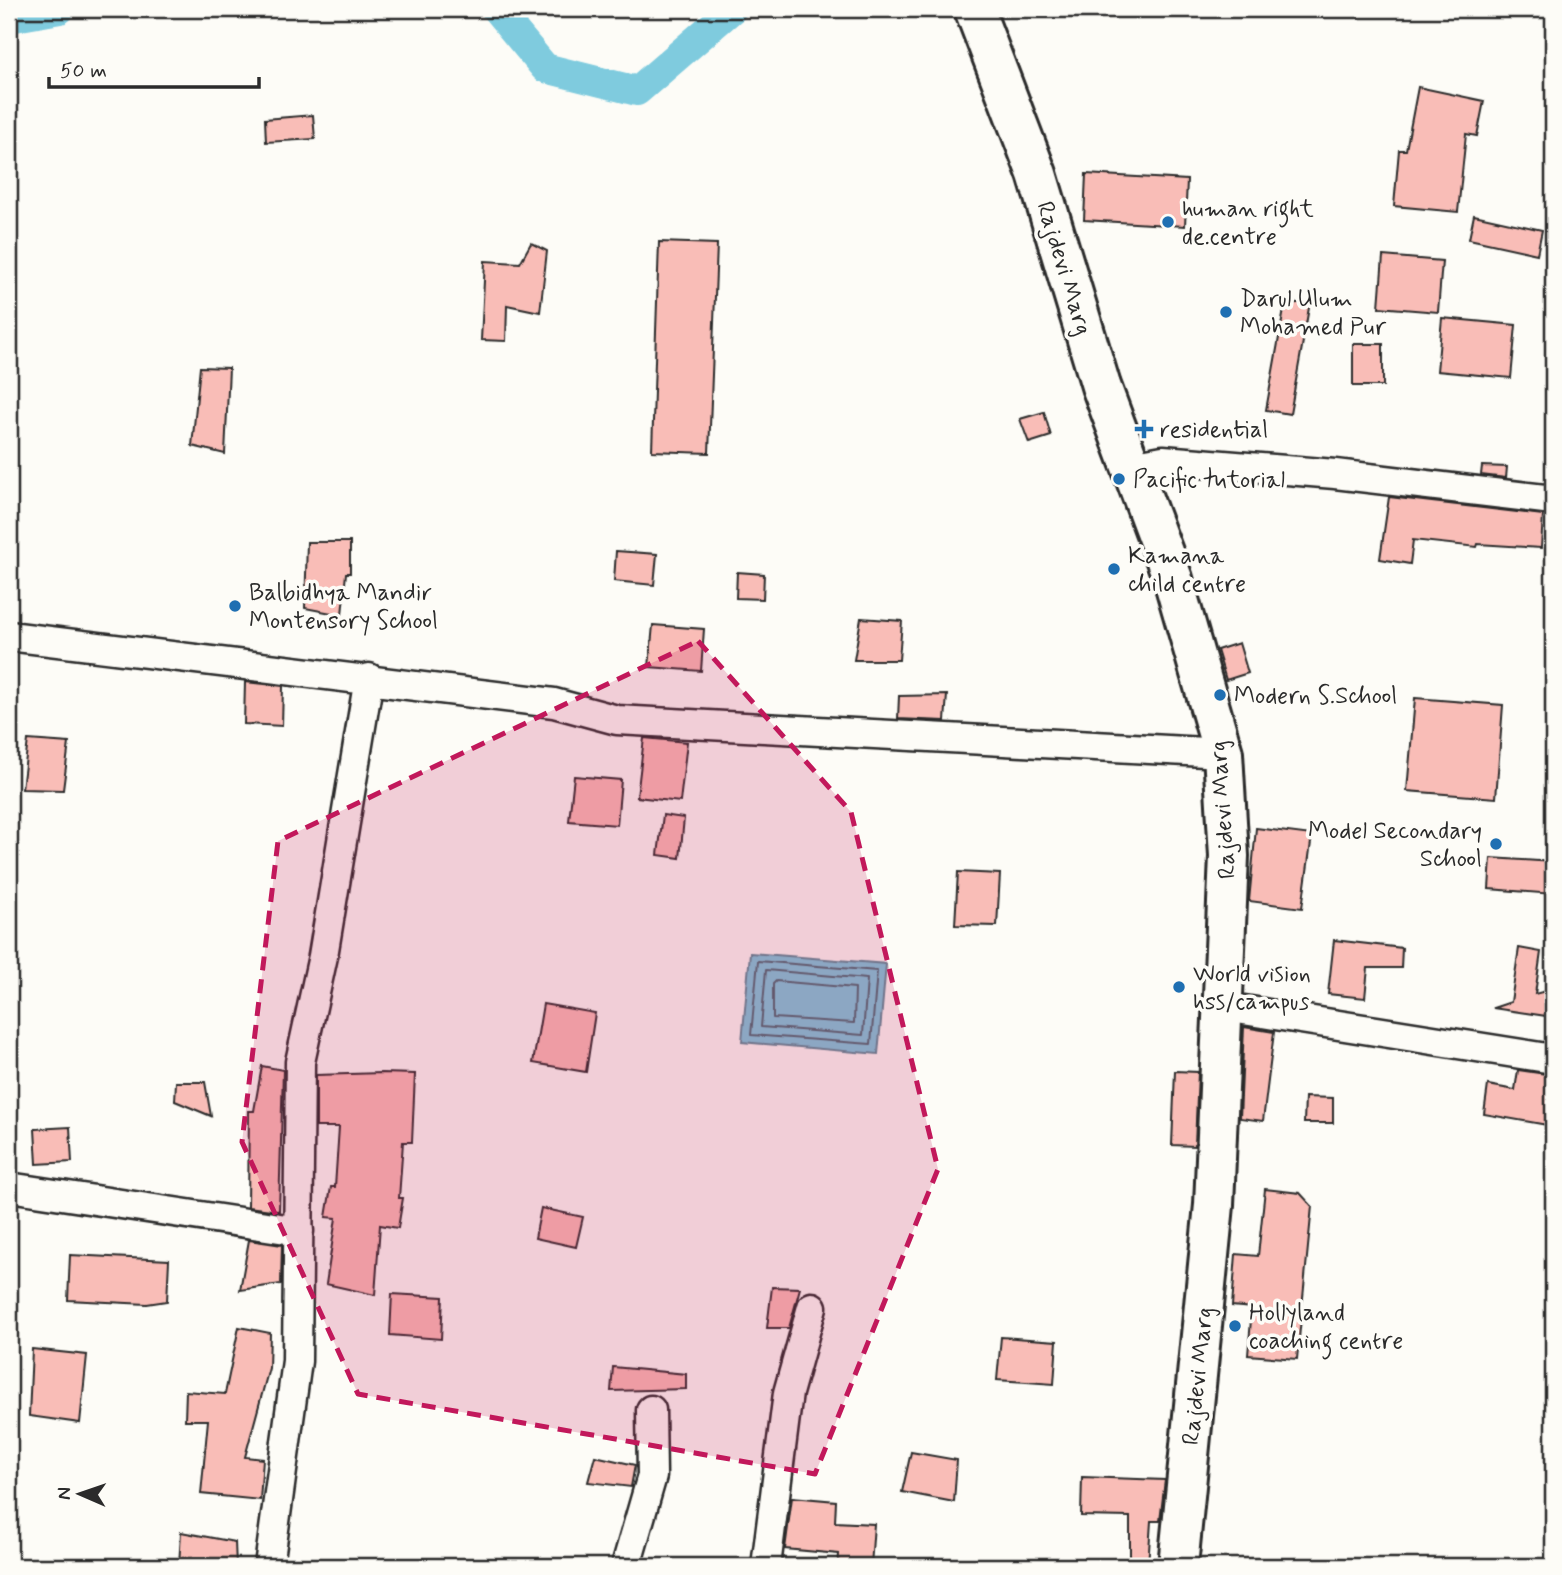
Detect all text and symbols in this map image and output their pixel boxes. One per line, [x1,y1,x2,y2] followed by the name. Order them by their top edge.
[49,46,259,90] scale bar
[60,57,107,85] text: 50 m
[1182,194,1314,253] place label: human right de.centre
[1028,198,1099,339] street label: Rajdevi Marg
[1160,214,1176,230] marker: human right de.centre
[1240,284,1387,343] place label: Darul Ulum Mohamed Pur
[1218,304,1234,320] marker: Darul Ulum Mohamed Pur
[1160,415,1268,446] place label: residential
[1134,419,1154,439] marker: residential
[1133,465,1285,496] place label: Pacific tutorial
[1111,471,1127,487] marker: Pacific tutorial
[1128,541,1246,600] place label: Kamana child centre
[1106,561,1122,577] marker: Kamana child centre
[249,578,438,637] place label: Balbidhya Mandir Montensory School
[227,598,243,614] marker: Balbidhya Mandir Montensory School
[1234,681,1397,712] place label: Modern S.School
[1212,687,1228,703] marker: Modern S.School
[1203,740,1244,880] street label: Rajdevi Marg
[1308,816,1482,875] place label: Model Secondary School
[1488,836,1504,852] marker: Model Secondary School
[1193,959,1311,1018] place label: World vision hss/campus
[1171,979,1187,995] marker: World vision hss/campus
[1249,1298,1403,1360] place label: Hollyland coaching centre
[1176,1306,1221,1447] street label: Rajdevi Marg
[1227,1318,1243,1334] marker: Hollyland coaching centre
[46,1460,116,1530] north arrow
[52,1487,77,1500] text: N

